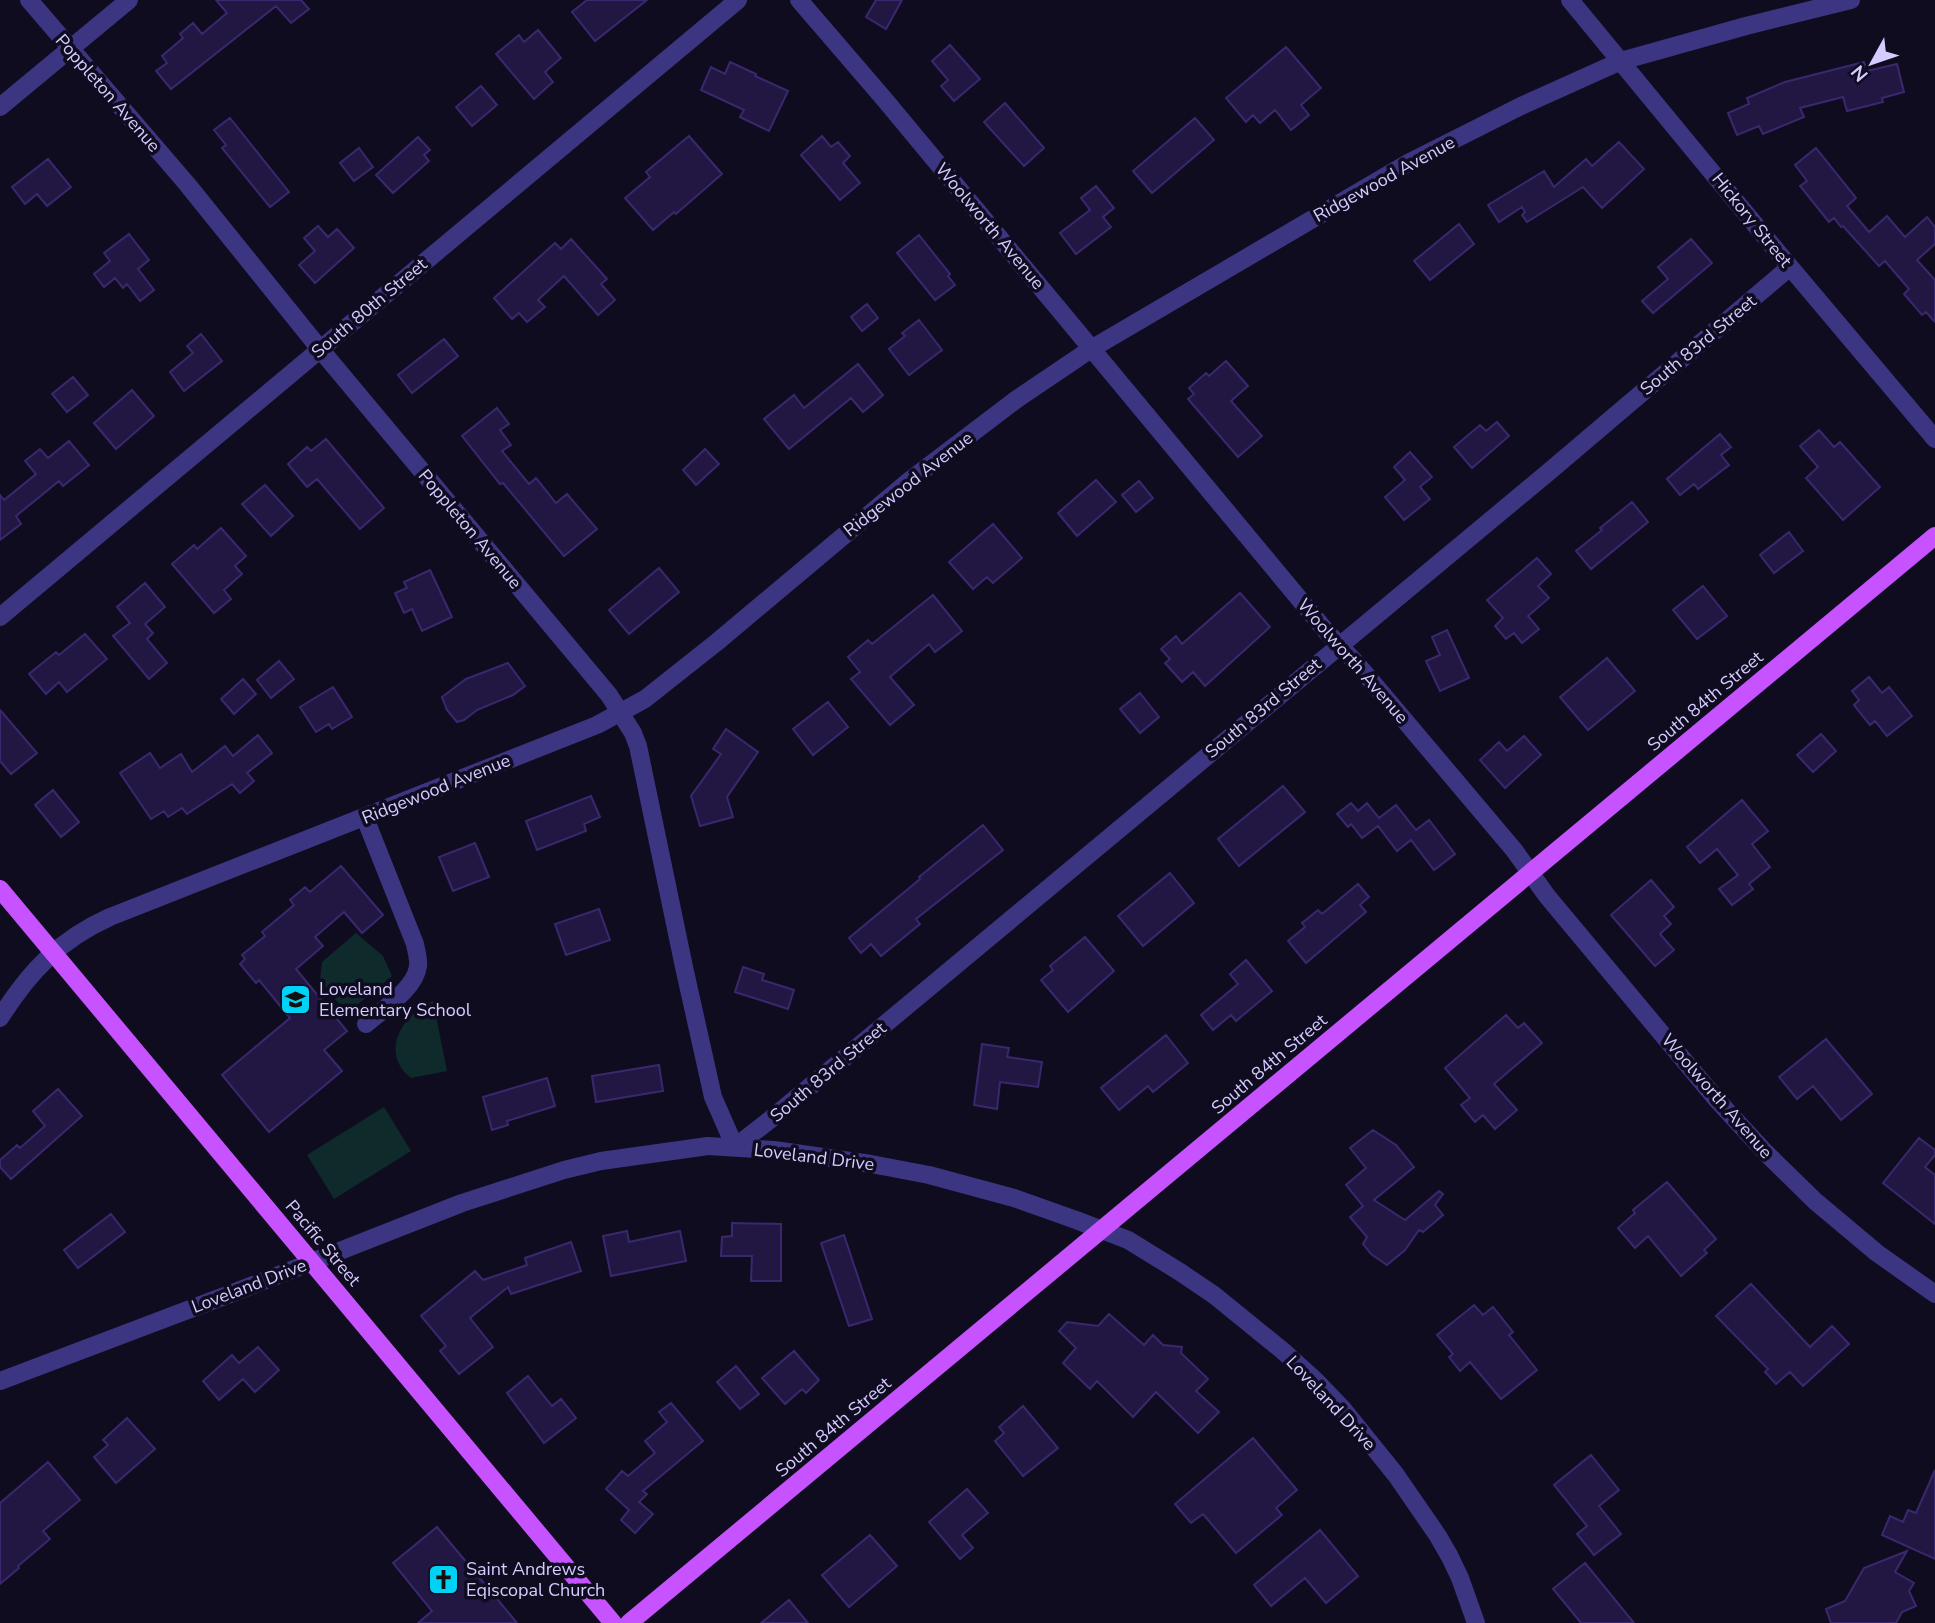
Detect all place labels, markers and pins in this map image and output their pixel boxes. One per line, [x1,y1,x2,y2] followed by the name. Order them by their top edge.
[319,977,472,1022] place label: Loveland Elementary School
[279,982,313,1016] school or university icon: Loveland Elementary School
[466,1557,605,1602] place label: Saint Andrews Eqiscopal Church
[426,1562,460,1596] church icon: Saint Andrews Eqiscopal Church

